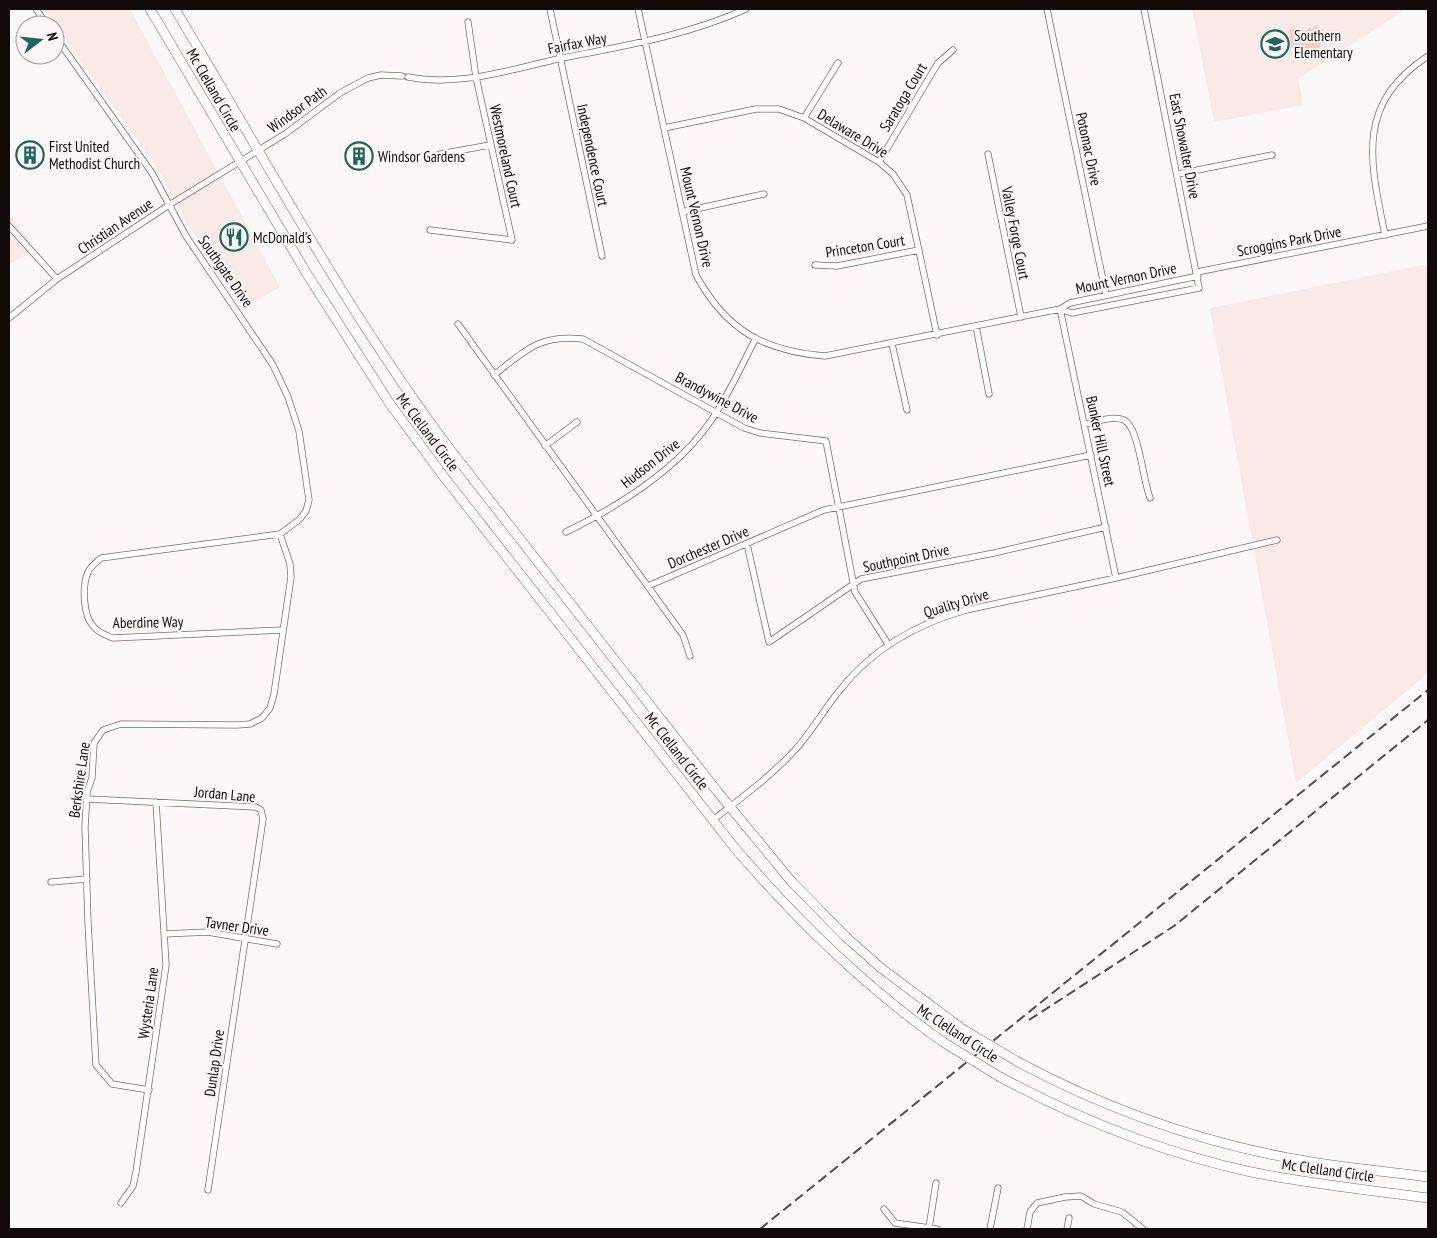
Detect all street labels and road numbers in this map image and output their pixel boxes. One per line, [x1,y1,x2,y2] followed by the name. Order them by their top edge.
[546,28,608,58] street label: Fairfax Way
[183,45,245,135] street label: Mc Clelland Circle
[875,59,931,135] street label: Saratoga Court
[264,81,330,137] street label: Windsor Path
[1165,92,1205,200] street label: East Showalter Drive
[573,102,613,208] street label: Independence Court
[486,103,526,209] street label: Westmoreland Court
[814,104,892,162] street label: Delaware Drive
[1072,111,1106,187] street label: Potomac Drive
[676,165,718,269] street label: Mount Vernon Drive
[997,184,1034,281] street label: Valley Forge Court
[74,194,156,258] street label: Christian Avenue
[1235,222,1343,260] street label: Scroggins Park Drive
[824,230,906,262] street label: Princeton Court
[194,231,258,311] street label: Southgate Drive
[1074,258,1178,298] street label: Mount Vernon Drive
[672,367,762,427] street label: Brandywine Drive
[392,389,464,475] street label: Mc Clelland Circle
[1082,394,1120,488] street label: Bunker Hill Street
[617,434,683,492] street label: Hudson Drive
[665,521,751,573] street label: Dorchester Drive
[861,540,951,576] street label: Southpoint Drive
[921,584,991,622] street label: Quality Drive
[113,612,184,632] street label: Aberdine Way
[641,709,713,793] street label: Mc Clelland Circle
[64,741,94,819] street label: Berkshire Lane
[193,782,256,806] street label: Jordan Lane
[204,912,270,940] street label: Tavner Drive
[134,966,162,1040] street label: Wysteria Lane
[914,1000,1002,1066] street label: Mc Clelland Circle
[200,1028,228,1098] street label: Dunlap Drive
[1281,1154,1375,1186] street label: Mc Clelland Circle

